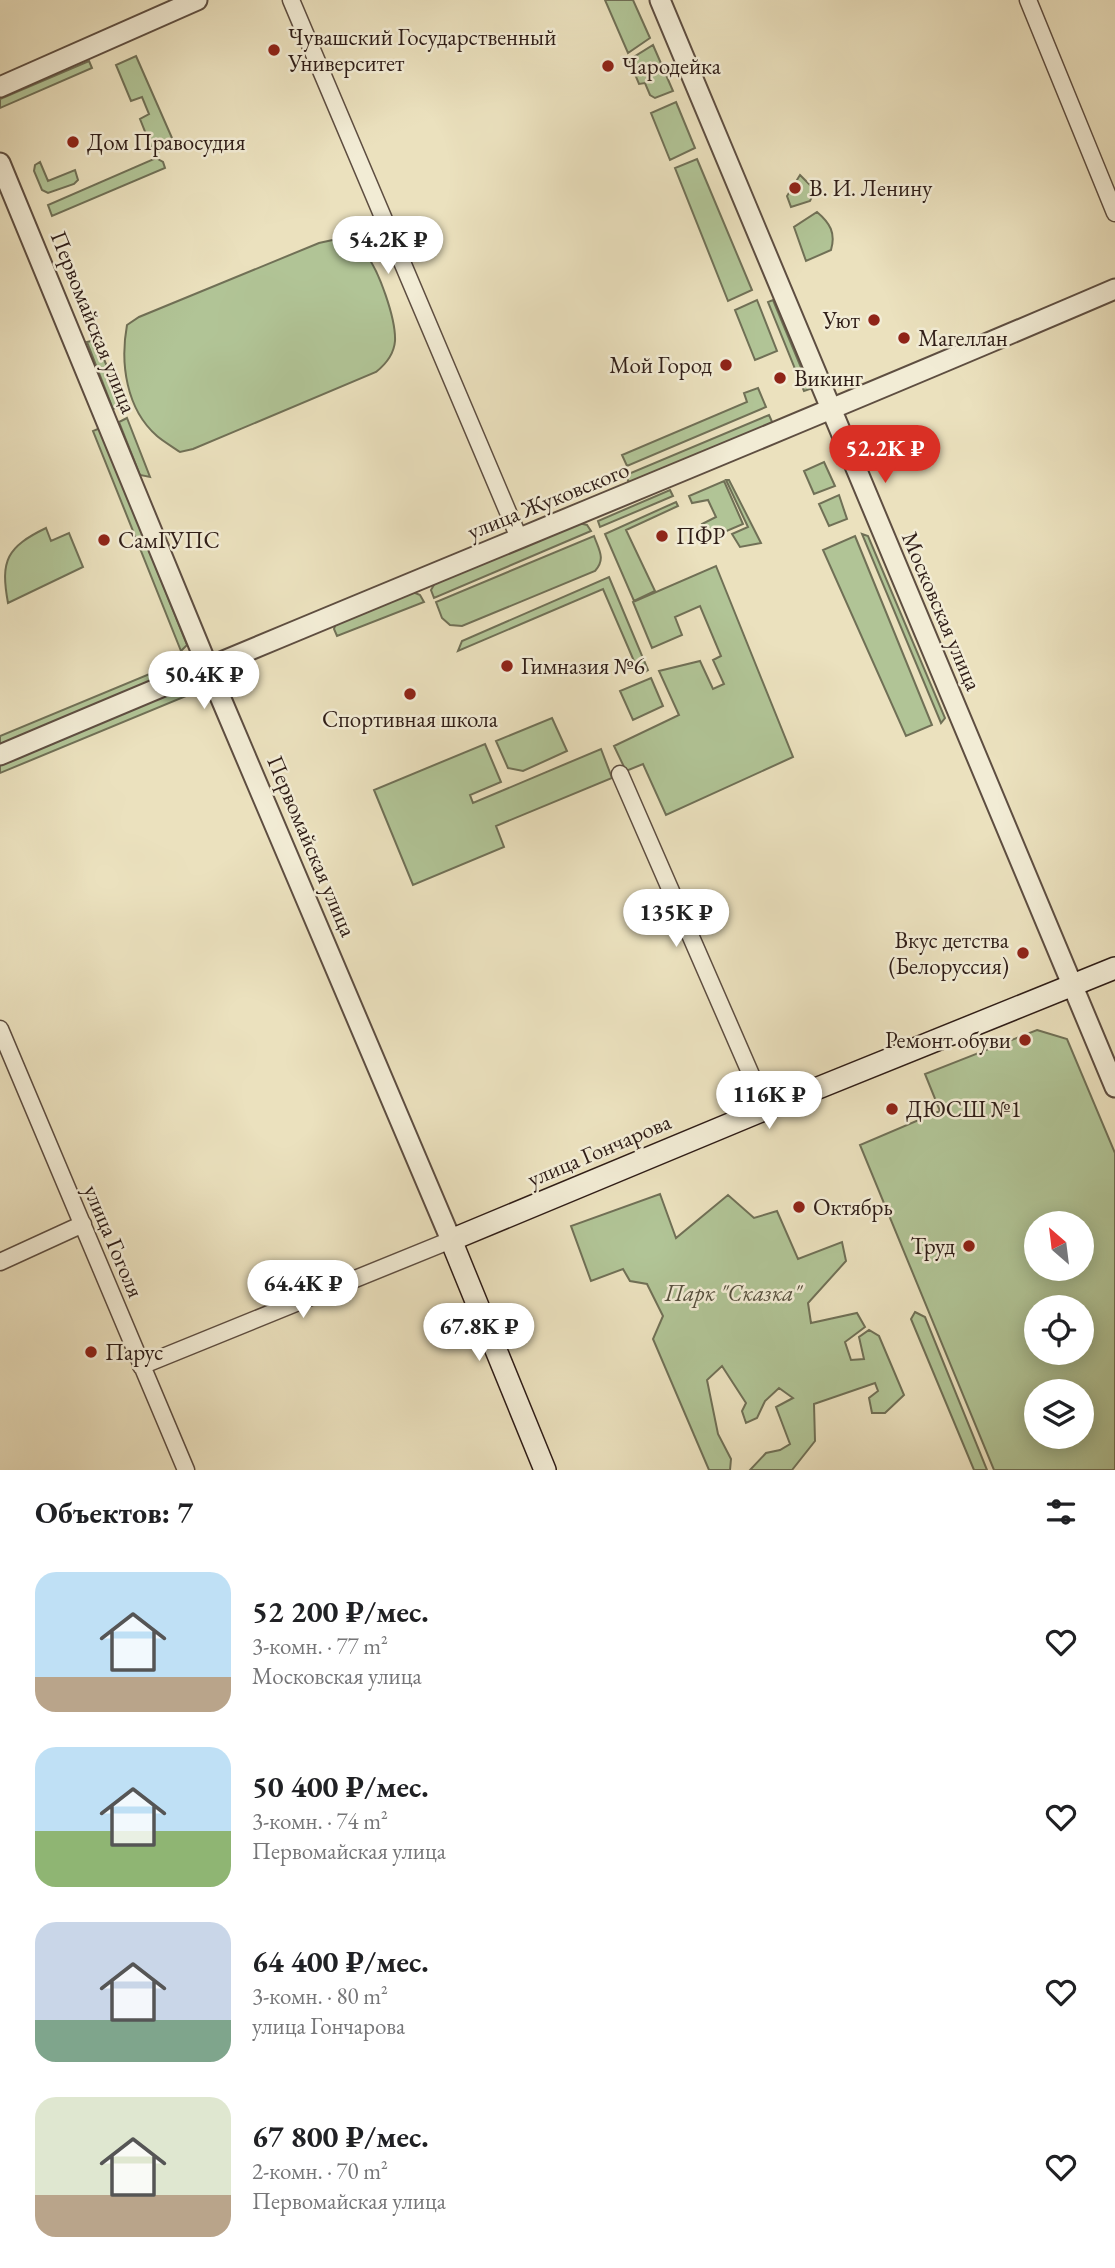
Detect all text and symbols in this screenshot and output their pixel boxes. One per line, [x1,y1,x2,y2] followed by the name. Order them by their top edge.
[287,22,556,78] place label: Чувашский Государственный Университет
[266,42,282,58] marker: Чувашский Государственный Университет
[622,51,722,81] place label: Чародейка
[600,58,616,74] marker: Чародейка
[87,127,245,157] place label: Дом Правосудия
[65,134,81,150] marker: Дом Правосудия
[809,173,933,203] place label: В. И. Ленину
[787,180,803,196] marker: В. И. Ленину
[323,216,453,276] pin: 54.2K ₽
[348,224,428,254] text: 54.2K ₽
[44,226,145,418] street label: Первомайская улица
[822,305,861,335] place label: Уют
[866,312,882,328] marker: Уют
[918,323,1008,353] place label: Магеллан
[896,330,912,346] marker: Магеллан
[609,350,713,380] place label: Мой Город
[718,357,734,373] marker: Мой Город
[794,363,863,393] place label: Викинг
[772,370,788,386] marker: Викинг
[820,426,950,485] pin: 52.2K ₽
[845,433,925,463] text: 52.2K ₽
[463,454,633,546] street label: улица Жуковского
[676,521,726,551] place label: ПФР
[118,525,220,555] place label: СамГУПС
[895,527,989,696] street label: Московская улица
[654,528,670,544] marker: ПФР
[96,532,112,548] marker: СамГУПС
[521,651,645,681] place label: Гимназия №6
[139,652,269,711] pin: 50.4K ₽
[499,658,515,674] marker: Гимназия №6
[164,659,244,689] text: 50.4K ₽
[402,686,418,702] marker: Спортивная школа
[322,704,499,734] place label: Спортивная школа
[260,751,364,942] street label: Первомайская улица
[619,890,733,949] pin: 135K ₽
[639,897,713,927] text: 135K ₽
[888,925,1010,981] place label: Вкус детства (Белоруссия)
[1015,945,1031,961] marker: Вкус детства (Белоруссия)
[885,1025,1011,1055] place label: Ремонт обуви
[1017,1032,1033,1048] marker: Ремонт обуви
[712,1072,826,1131] pin: 116K ₽
[732,1079,806,1109] text: 116K ₽
[906,1094,1022,1124] place label: ДЮСШ №1
[884,1101,900,1117] marker: ДЮСШ №1
[523,1106,676,1194] street label: улица Гончарова
[77,1180,151,1302] street label: улица Гоголя
[813,1192,893,1222] place label: Октябрь
[791,1199,807,1215] marker: Октябрь
[1024,1211,1094,1281] north arrow
[1024,1211,1094,1449] map controls
[911,1231,956,1261] place label: Труд
[961,1238,977,1254] marker: Труд
[238,1260,368,1320] pin: 64.4K ₽
[263,1268,343,1298] text: 64.4K ₽
[664,1278,804,1308] park label: Парк "Сказка"
[1024,1295,1094,1365] button: locate
[414,1304,544,1363] pin: 67.8K ₽
[439,1311,519,1341] text: 67.8K ₽
[105,1337,163,1367] place label: Парус
[83,1344,99,1360] marker: Парус
[1024,1379,1094,1449] button: layers
[35,1493,193,1532] text: Объектов: 7
[1042,1493,1080,1531] icon: filters
[252,1592,429,1631] text: 52 200 ₽/мес.
[91,1600,175,1684] icon: home
[1042,1623,1080,1661] icon: heart
[252,1631,388,1661] text: 3-комн. · 77 m²
[252,1661,422,1691] text: Московская улица
[252,1767,429,1806] text: 50 400 ₽/мес.
[91,1775,175,1859] icon: home
[1042,1798,1080,1836] icon: heart
[252,1806,388,1836] text: 3-комн. · 74 m²
[252,1836,446,1866] text: Первомайская улица
[252,1942,429,1981] text: 64 400 ₽/мес.
[91,1950,175,2034] icon: home
[1042,1973,1080,2011] icon: heart
[252,1981,388,2011] text: 3-комн. · 80 m²
[252,2011,405,2041] text: улица Гончарова
[252,2117,429,2156] text: 67 800 ₽/мес.
[91,2125,175,2209] icon: home
[1042,2148,1080,2186] icon: heart
[252,2156,388,2186] text: 2-комн. · 70 m²
[252,2186,446,2216] text: Первомайская улица

